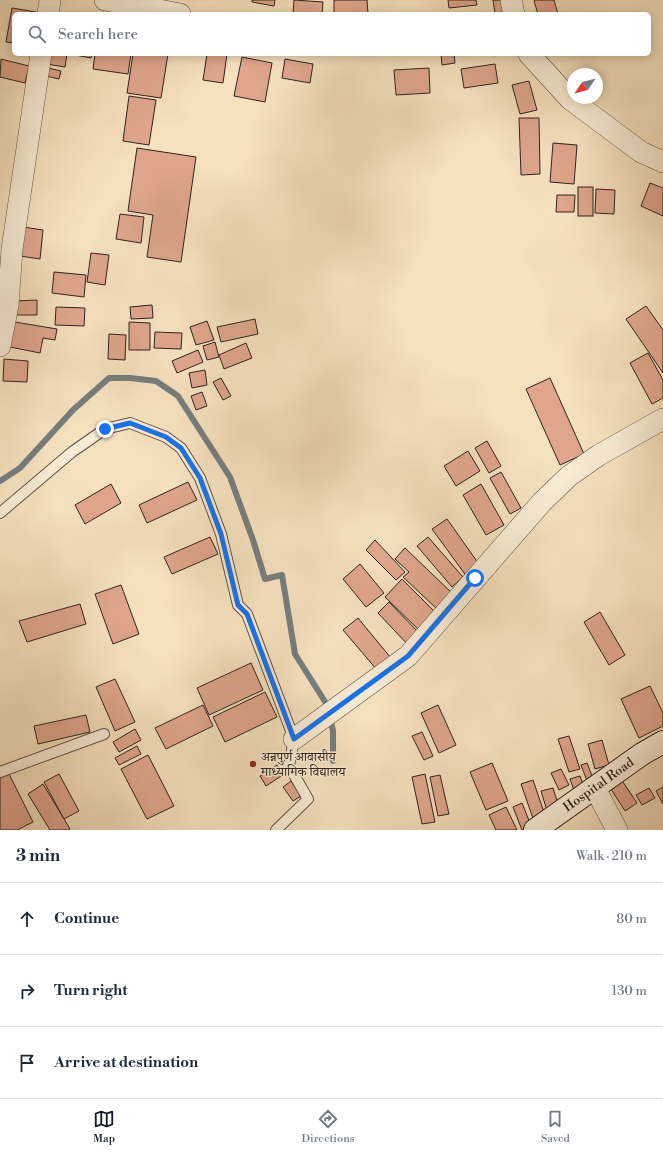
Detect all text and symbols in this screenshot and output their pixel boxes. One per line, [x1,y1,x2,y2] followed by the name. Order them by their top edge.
[12,12,651,56] search box
[26,23,48,45] icon: search
[58,25,138,44] text: Search here
[567,68,603,104] north arrow
[96,420,114,438] route end
[466,569,484,587] route start
[260,749,346,780] place label: अन्नपुर्ण आवासीय माध्यामिक विद्यालय
[560,754,638,815] street label: Hospital Road
[248,759,258,769] marker: अन्नपुर्ण आवासीय माध्यामिक विद्यालय
[16,845,60,867] text: 3 min
[576,848,647,864] text: Walk · 210 m
[16,908,38,930] icon: ahead
[54,909,119,928] text: Continue
[616,911,647,927] text: 80 m
[16,980,38,1002] icon: right
[54,981,128,1000] text: Turn right
[612,983,647,999] text: 130 m
[16,1052,38,1074] icon: arrive
[54,1053,198,1072] text: Arrive at destination
[93,1108,115,1146] tab: Map
[302,1108,355,1146] tab: Directions
[541,1108,570,1146] tab: Saved

